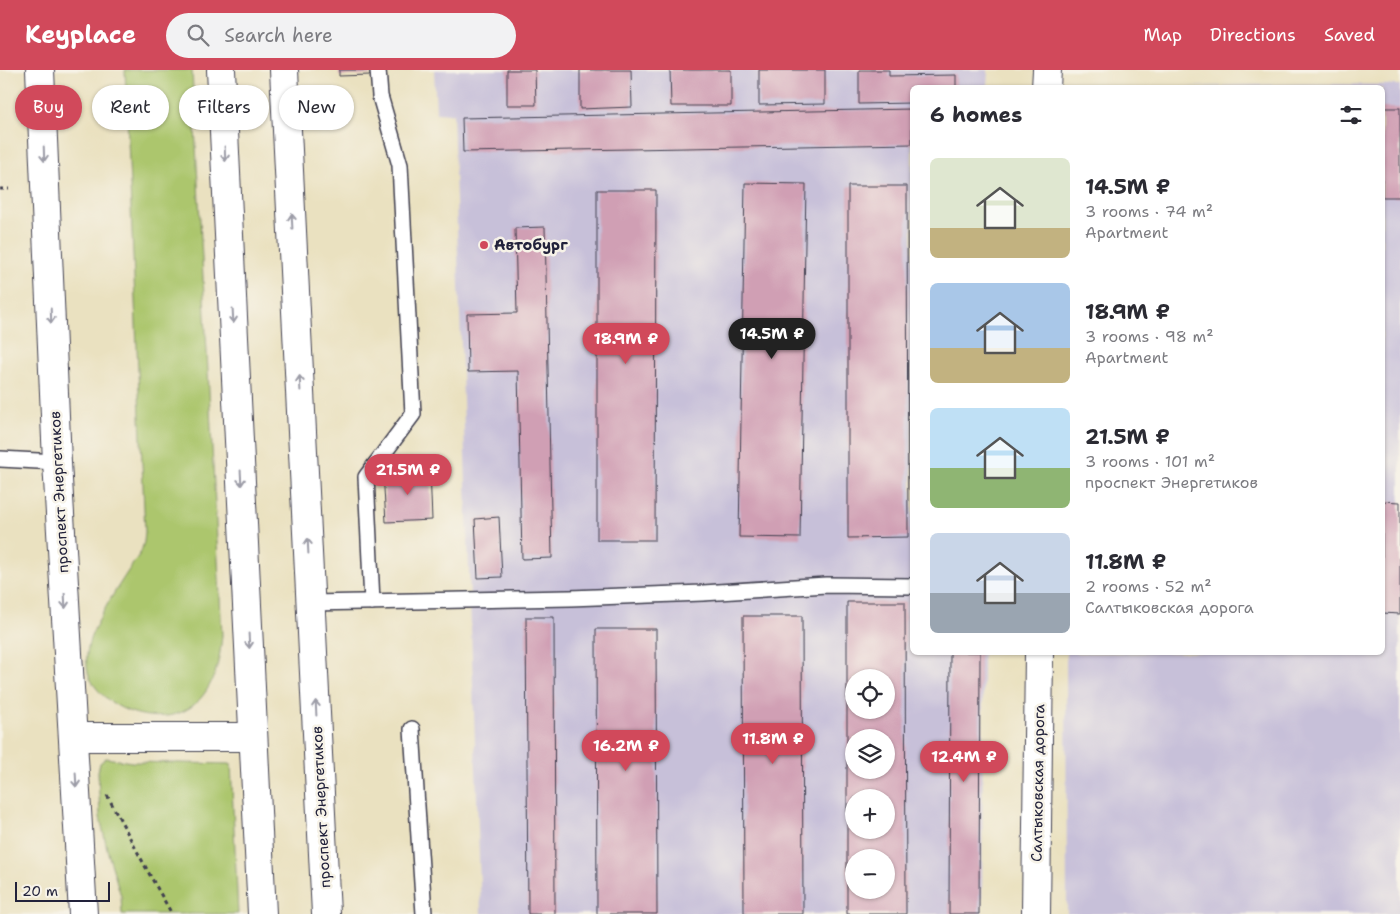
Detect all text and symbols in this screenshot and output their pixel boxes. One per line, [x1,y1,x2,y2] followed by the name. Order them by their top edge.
[166,13,516,58] search box
[25,19,136,51] text: Keyplace
[184,21,212,49] icon: search
[224,23,333,48] text: Search here
[1144,23,1182,47] text: Map
[1210,23,1296,47] text: Directions
[1324,23,1375,47] text: Saved
[15,85,82,130] chip: Buy
[92,85,169,130] chip: Rent
[179,85,269,130] chip: Filters
[279,85,354,130] chip: New
[930,101,1022,129] text: 6 homes
[1337,101,1365,129] icon: filters
[39,145,48,161] one-way arrow
[220,145,229,161] one-way arrow
[1085,173,1170,201] text: 14.5M ₽
[970,178,1030,238] icon: home
[1085,201,1213,222] text: 3 rooms · 74 m²
[287,213,296,229] one-way arrow
[1085,222,1168,243] text: Apartment
[494,235,568,255] place label: Автобург
[478,239,490,251] marker: Автобург
[1085,298,1170,326] text: 18.9M ₽
[970,303,1030,363] icon: home
[46,308,55,324] one-way arrow
[228,308,237,324] one-way arrow
[726,318,818,360] pin: 14.5M ₽
[580,322,672,365] pin: 18.9M ₽
[739,323,805,344] text: 14.5M ₽
[1085,326,1214,347] text: 3 rooms · 98 m²
[594,328,658,349] text: 18.9M ₽
[1085,347,1168,368] text: Apartment
[295,376,304,392] one-way arrow
[45,410,73,573] street label: проспект Энергетиков
[1085,423,1170,451] text: 21.5M ₽
[970,428,1030,488] icon: home
[1085,451,1215,472] text: 3 rooms · 101 m²
[362,454,454,496] pin: 21.5M ₽
[376,459,440,480] text: 21.5M ₽
[236,470,245,486] one-way arrow
[1085,472,1258,493] text: проспект Энергетиков
[303,538,312,554] one-way arrow
[1085,548,1167,576] text: 11.8M ₽
[970,553,1030,613] icon: home
[1085,576,1212,597] text: 2 rooms · 52 m²
[61,592,70,608] one-way arrow
[1085,597,1254,618] text: Салтыковская дорога
[244,632,253,648] one-way arrow
[845,669,895,899] map controls
[845,669,895,719] button: locate
[311,700,320,716] one-way arrow
[1027,703,1049,862] street label: Салтыковская дорога
[727,722,819,765] pin: 11.8M ₽
[307,725,335,888] street label: проспект Энергетиков
[742,728,804,749] text: 11.8M ₽
[845,729,895,779] button: layers
[580,730,672,772] pin: 16.2M ₽
[593,735,659,756] text: 16.2M ₽
[918,740,1010,783] pin: 12.4M ₽
[931,746,997,767] text: 12.4M ₽
[71,772,80,788] one-way arrow
[845,789,895,839] button: +
[845,849,895,899] button: −
[15,879,110,902] scale bar
[22,882,58,900] text: 20 m

